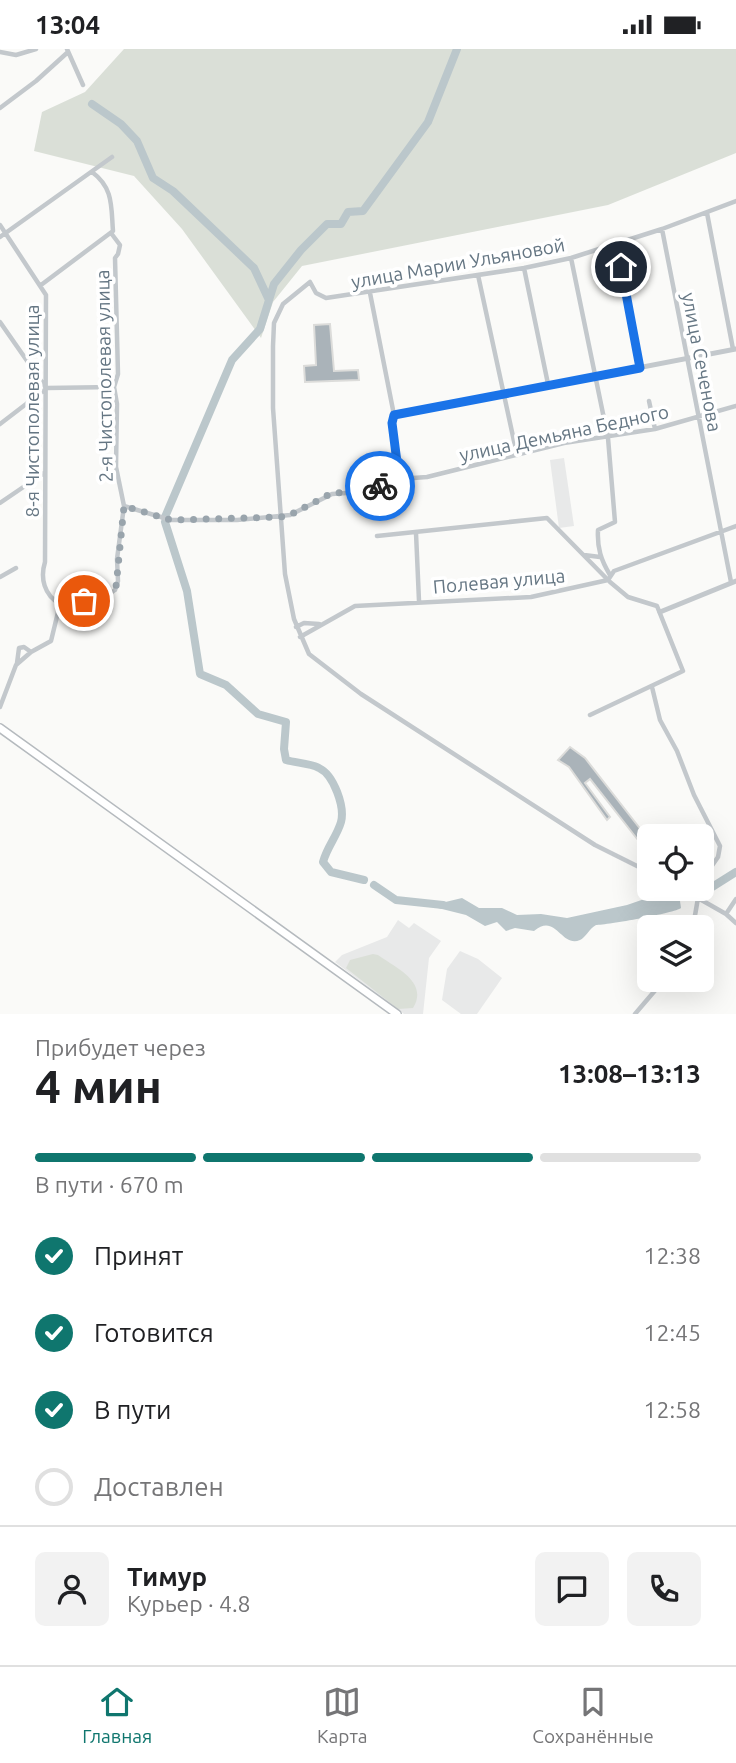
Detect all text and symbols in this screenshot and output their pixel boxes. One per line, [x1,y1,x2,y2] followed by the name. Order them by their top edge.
[35,10,100,39] text: 13:04
[349,233,567,293] street label: улица Марии Ульяновой
[591,237,651,297] pin
[602,248,640,286] icon: home
[91,269,117,483] street label: 2-я Чистополевая улица
[678,290,726,434] street label: улица Сеченова
[21,305,43,517] street label: 8-я Чистополевая улица
[457,400,671,466] street label: улица Демьяна Бедного
[345,451,415,521] courier
[361,467,399,505] icon: bike
[432,564,566,598] street label: Полевая улица
[54,571,114,631] pin
[65,582,103,620] icon: bag
[637,824,714,992] map controls
[637,824,714,901] button: locate
[637,915,714,992] button: layers
[35,1035,206,1060] text: Прибудет через
[558,1059,701,1088] text: 13:08–13:13
[35,1060,162,1112] text: 4 мин
[35,1172,184,1197] text: В пути · 670 m
[35,1237,73,1275] icon: check
[94,1241,183,1270] text: Принят
[643,1243,701,1268] text: 12:38
[35,1314,73,1352] icon: check
[94,1318,214,1347] text: Готовится
[643,1320,701,1345] text: 12:45
[35,1391,73,1429] icon: check
[94,1395,171,1424] text: В пути
[643,1397,701,1422] text: 12:58
[94,1472,224,1501] text: Доставлен
[35,1552,109,1626] button: person
[535,1552,609,1626] button: chat
[627,1552,701,1626] button: phone
[127,1562,207,1591] text: Тимур
[127,1591,251,1616] text: Курьер · 4.8
[82,1683,152,1747] tab: Главная
[317,1683,368,1747] tab: Карта
[532,1683,654,1747] tab: Сохранённые

